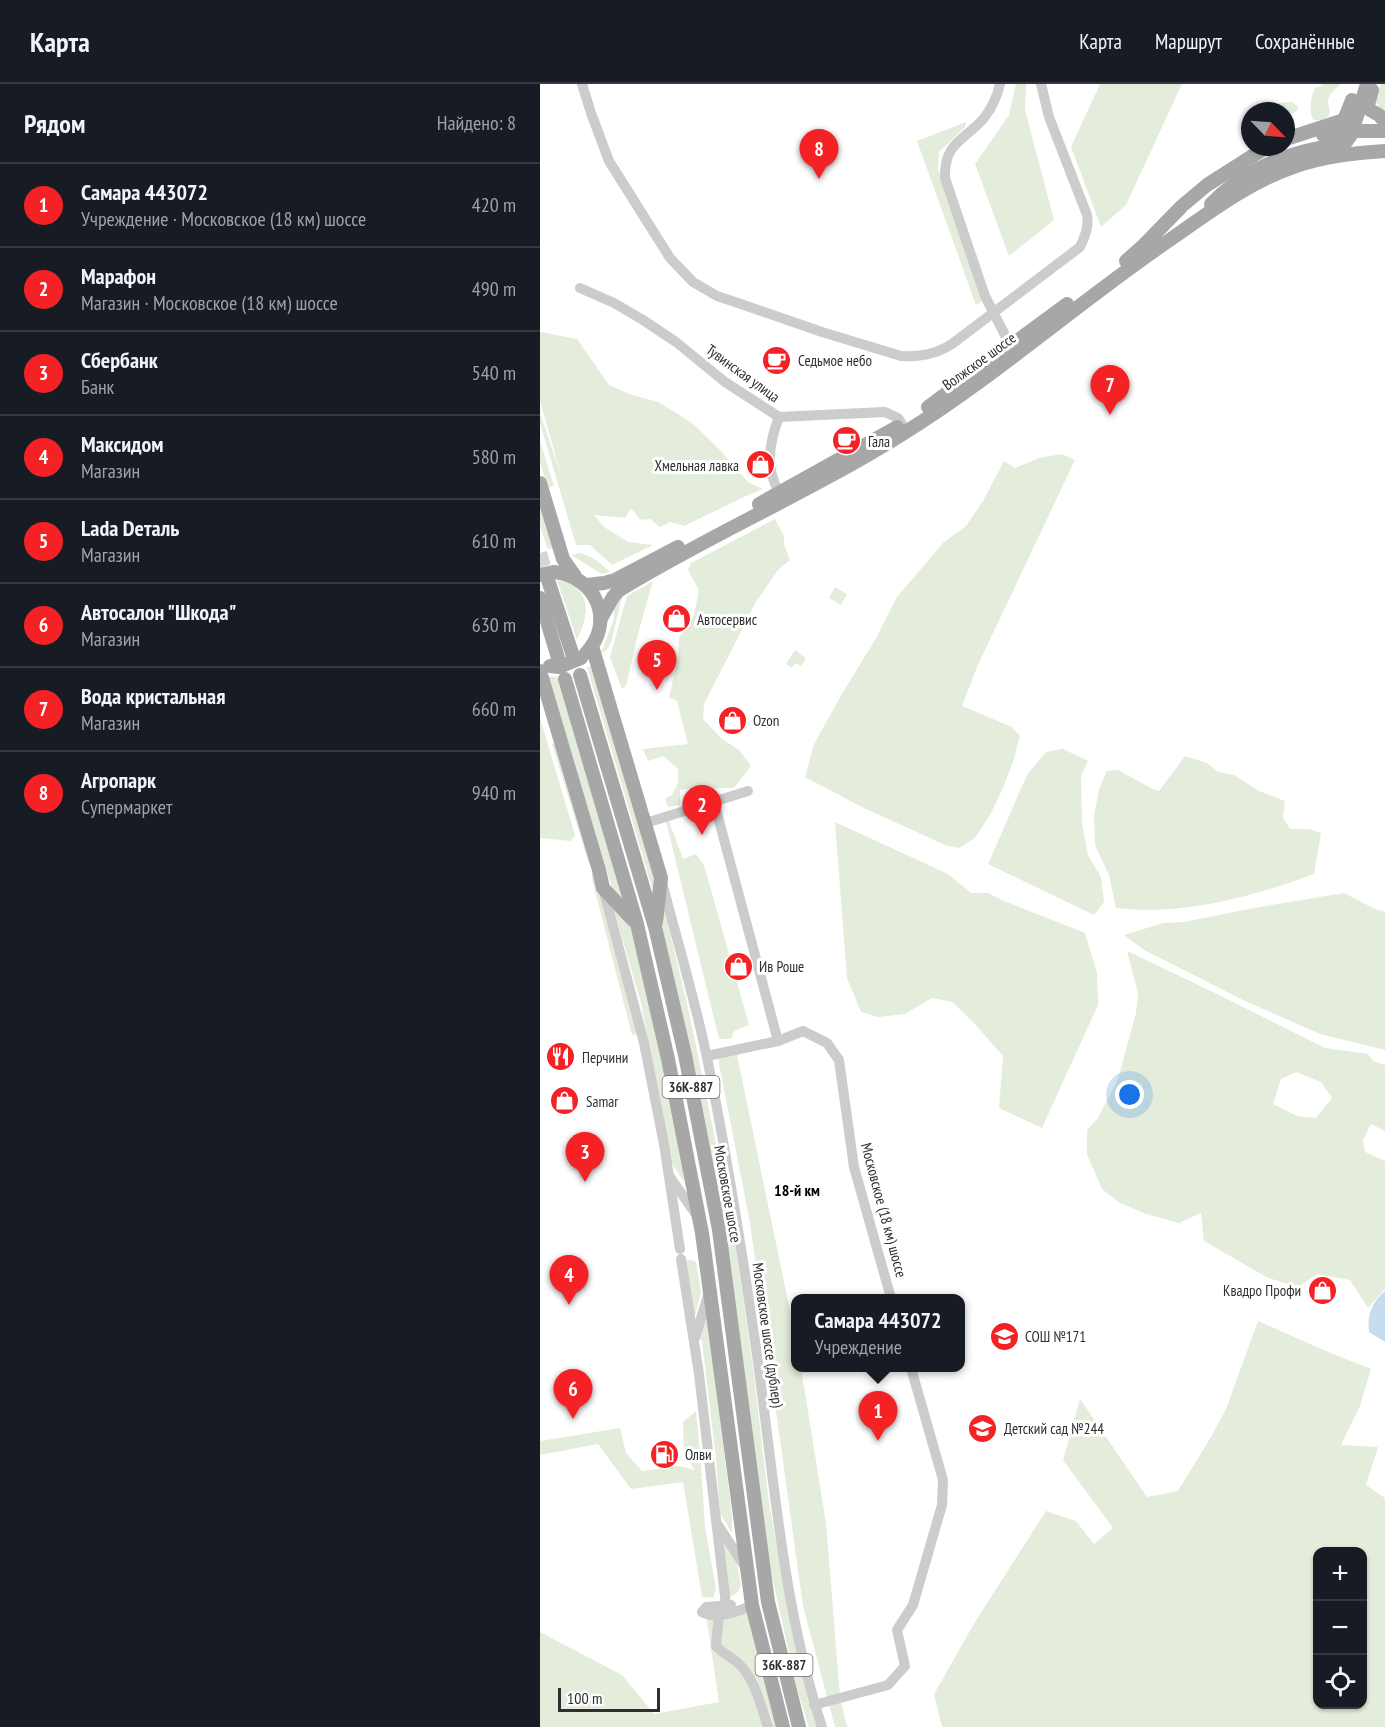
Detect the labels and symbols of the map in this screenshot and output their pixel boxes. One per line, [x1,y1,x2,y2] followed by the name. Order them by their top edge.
[1241,102,1295,156] north arrow
[800,130,838,179] pin: 8
[939,328,1019,394] street label: Волжское шоссе
[702,340,784,406] street label: Тувинская улица
[761,344,793,376] cafe icon: Седьмое небо
[798,351,872,370] place label: Седьмое небо
[1090,366,1130,415] pin: 7
[831,425,863,457] cafe icon: Гала
[868,432,890,451] place label: Гала
[744,449,776,481] shop icon: Хмельная лавка
[655,456,739,475] place label: Хмельная лавка
[660,603,692,635] shop icon: Автосервис
[697,610,758,629] place label: Автосервис
[638,640,676,690] pin: 5
[716,704,748,736] shop icon: Ozon
[753,711,779,730] place label: Ozon
[682,786,722,835] pin: 2
[722,950,754,982] shop icon: Ив Роше
[759,957,804,976] place label: Ив Роше
[545,1041,577,1073] restaurant icon: Перчини
[582,1048,628,1067] place label: Перчини
[662,1076,720,1098] road number: 36К-887
[1115,1080,1144,1109] your location
[549,1085,581,1117] shop icon: Samar
[586,1092,619,1111] place label: Samar
[566,1132,604,1182] pin: 3
[857,1141,911,1279] street label: Московское (18 км) шоссе
[710,1144,746,1244] street label: Московское шоссе
[774,1180,820,1200] district label: 18-й км
[549,1256,588,1305] pin: 4
[748,1261,788,1409] street label: Московское шоссе (дублер)
[1306,1274,1338,1306] shop icon: Квадро Профи
[1223,1281,1301,1300] place label: Квадро Профи
[988,1320,1020,1352] school or university icon: СОШ №171
[1025,1327,1086,1346] place label: СОШ №171
[554,1370,592,1419] pin: 6
[858,1392,898,1441] pin: 1
[967,1412,999,1444] school or university icon: Детский сад №244
[1004,1419,1104,1438] place label: Детский сад №244
[648,1438,680,1470] fuel station icon: Олви
[685,1445,712,1464] place label: Олви
[756,1654,812,1676] road number: 36К-887
[558,1685,660,1712] scale bar

